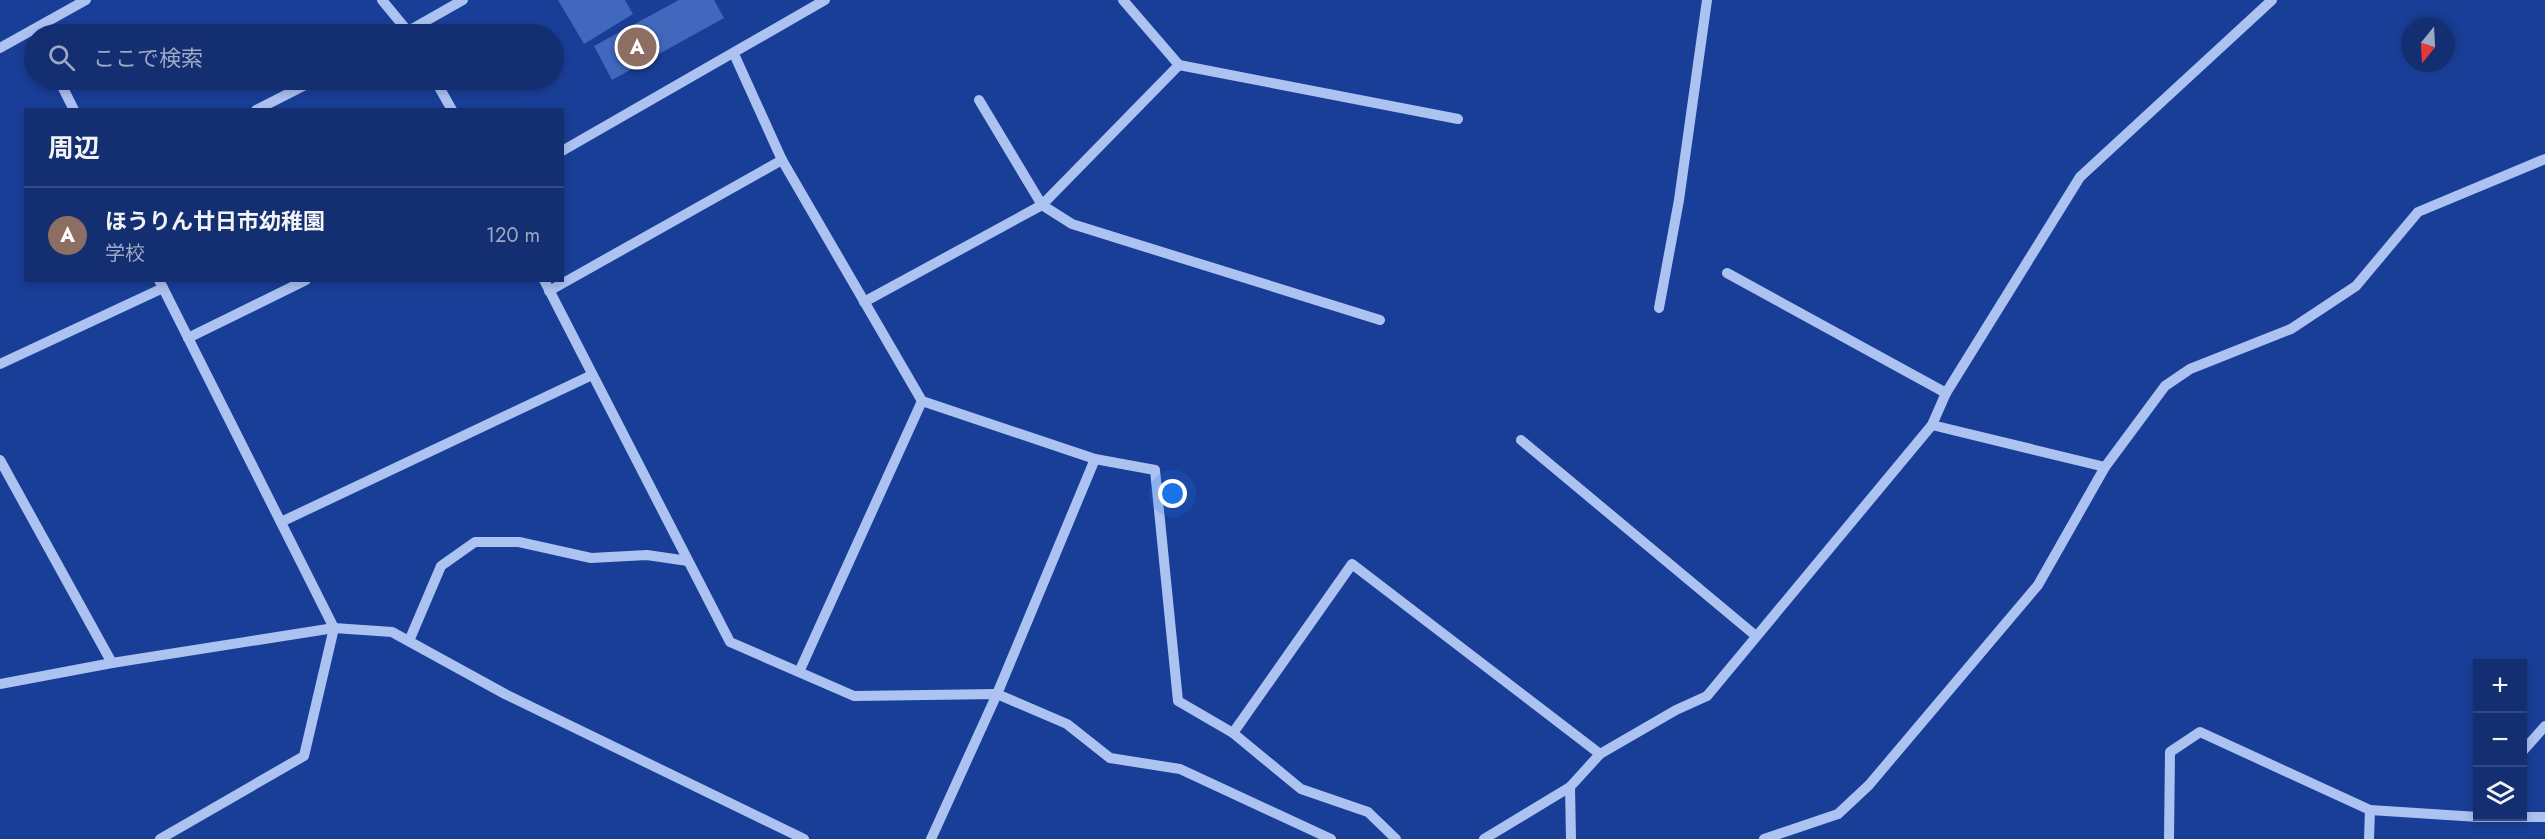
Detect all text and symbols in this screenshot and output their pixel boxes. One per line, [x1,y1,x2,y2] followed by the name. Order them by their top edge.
[2401,18,2455,72] north arrow
[24,24,564,90] search box
[618,24,656,70] pin: A
[45,41,78,74] icon: search
[93,42,203,74] text: ここで検索
[48,129,100,167] text: 周辺
[105,205,325,237] text: ほうりん廿日市幼稚園
[60,221,75,250] text: A
[486,221,540,250] text: 120 m
[105,239,145,268] text: 学校
[1158,479,1187,508] your location
[2473,659,2527,821] map controls
[2473,659,2527,713] button: +
[2473,713,2527,767] button: −
[2473,767,2527,821] button: layers

